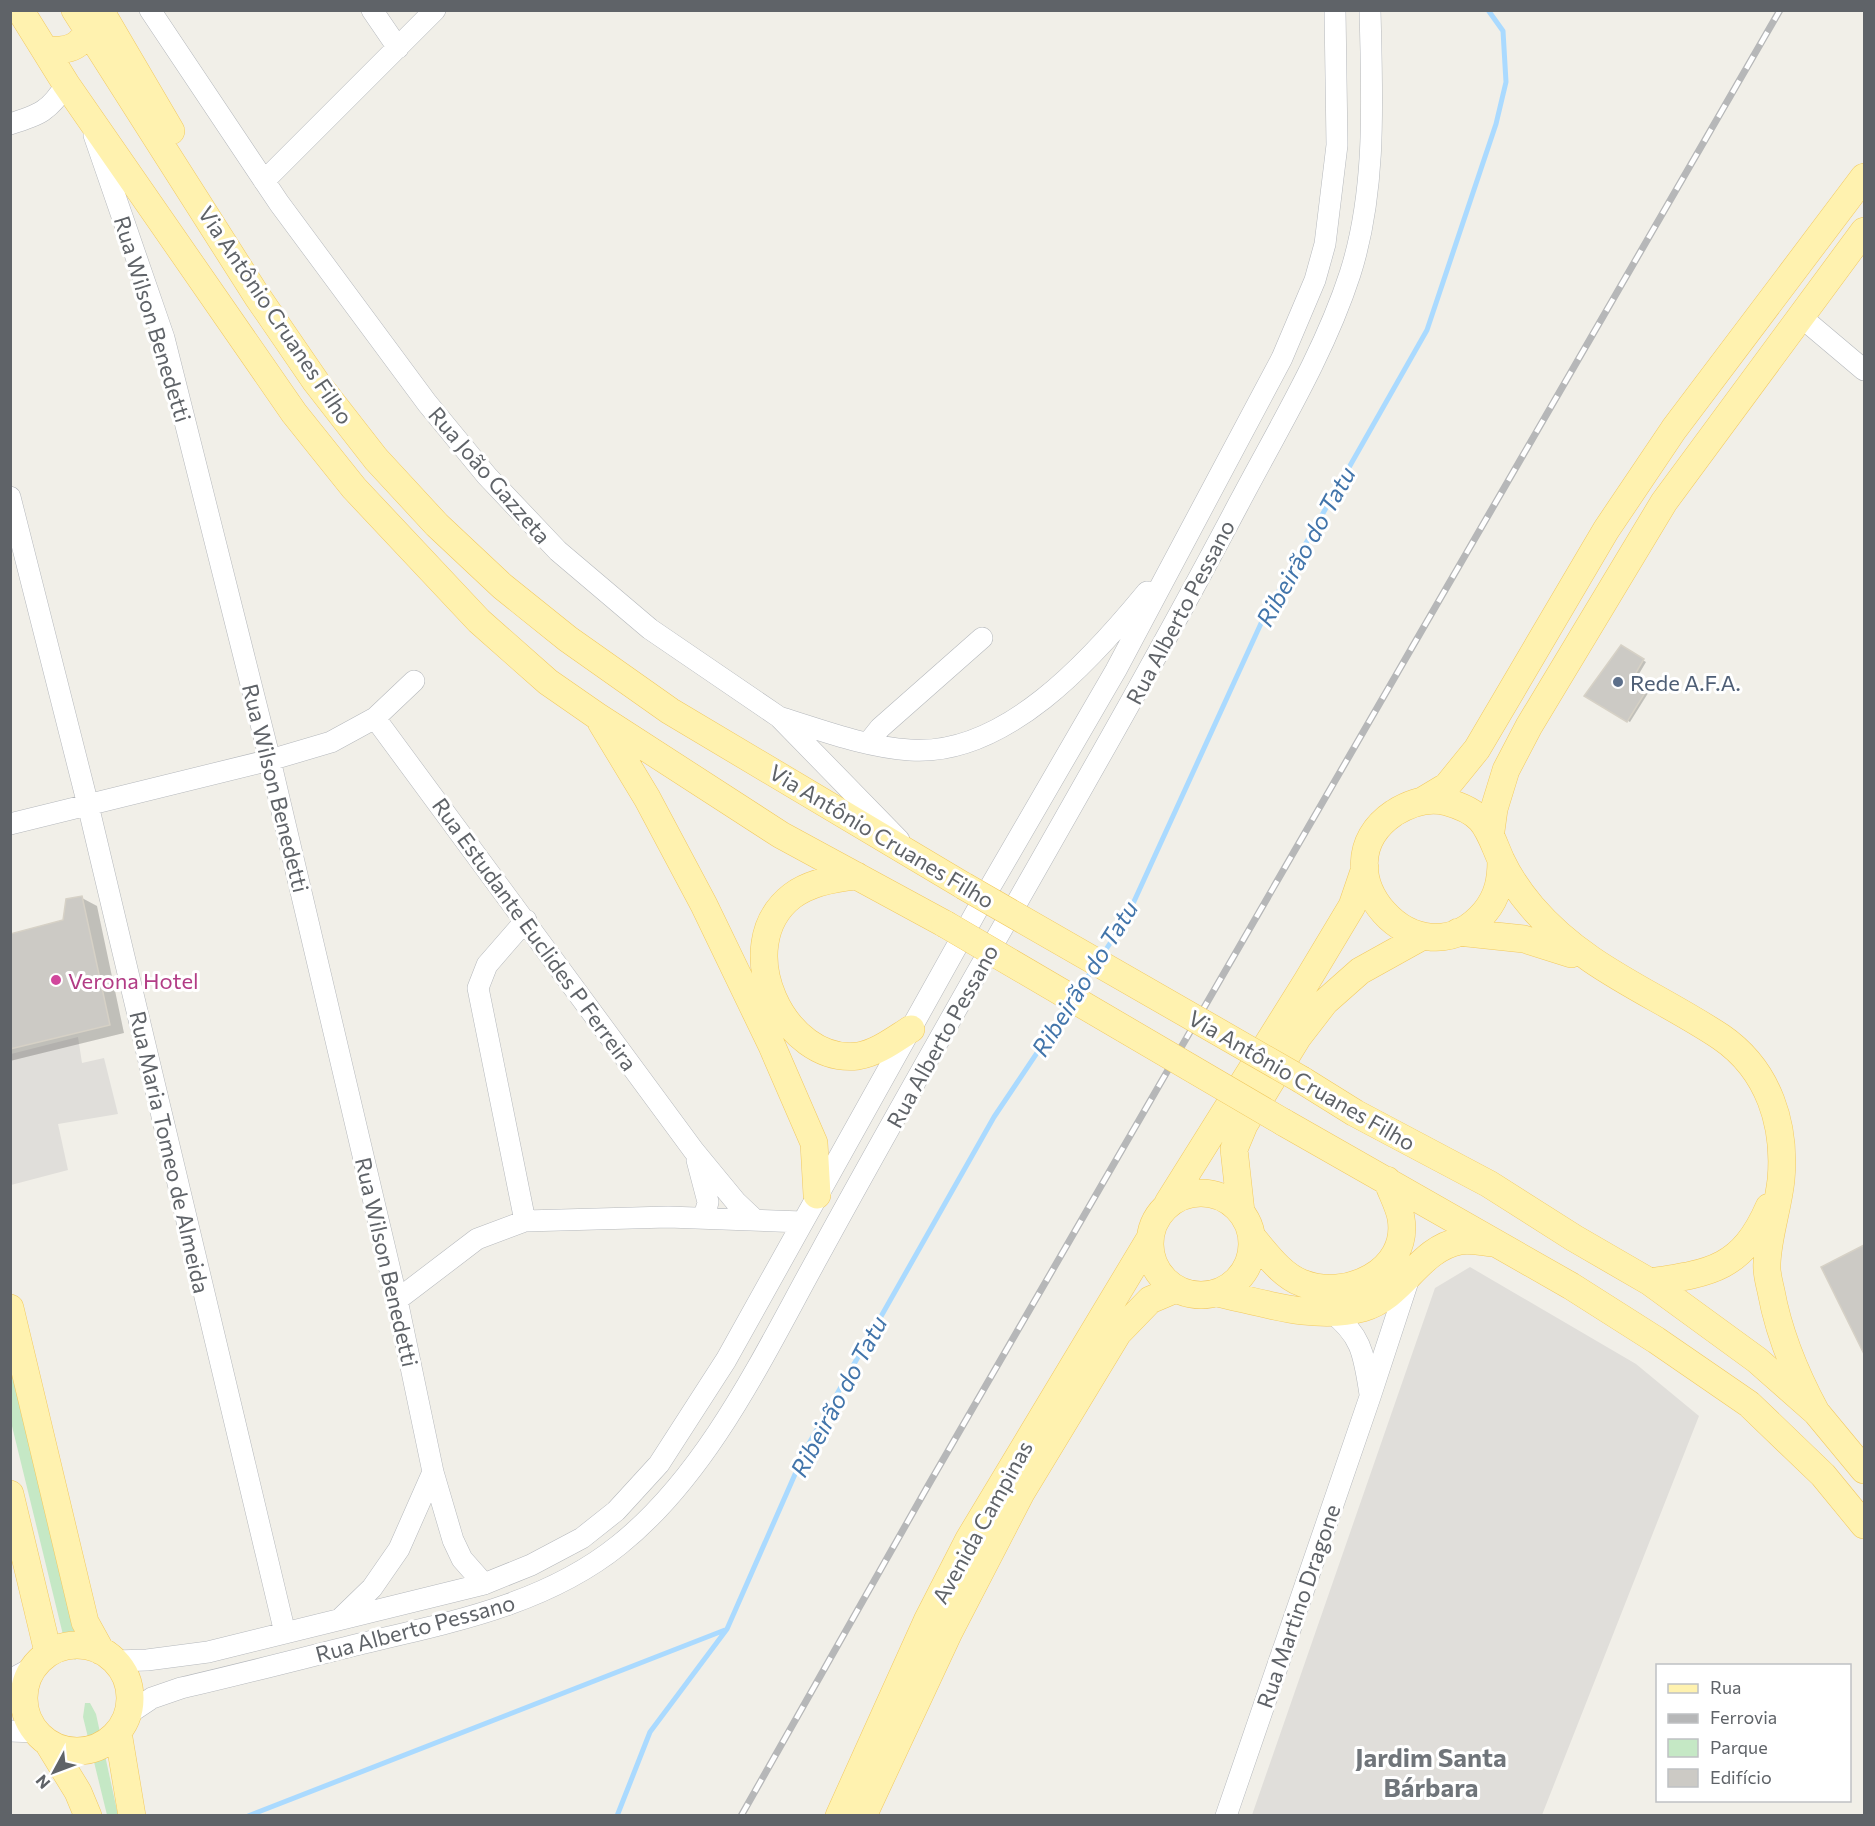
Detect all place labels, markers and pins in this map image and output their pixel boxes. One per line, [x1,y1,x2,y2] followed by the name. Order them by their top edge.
[1630,669,1741,696] place label: Rede A.F.A.
[1611,675,1625,689] marker: Rede A.F.A.
[68,967,199,994] place label: Verona Hotel
[49,973,63,987] marker: Verona Hotel

